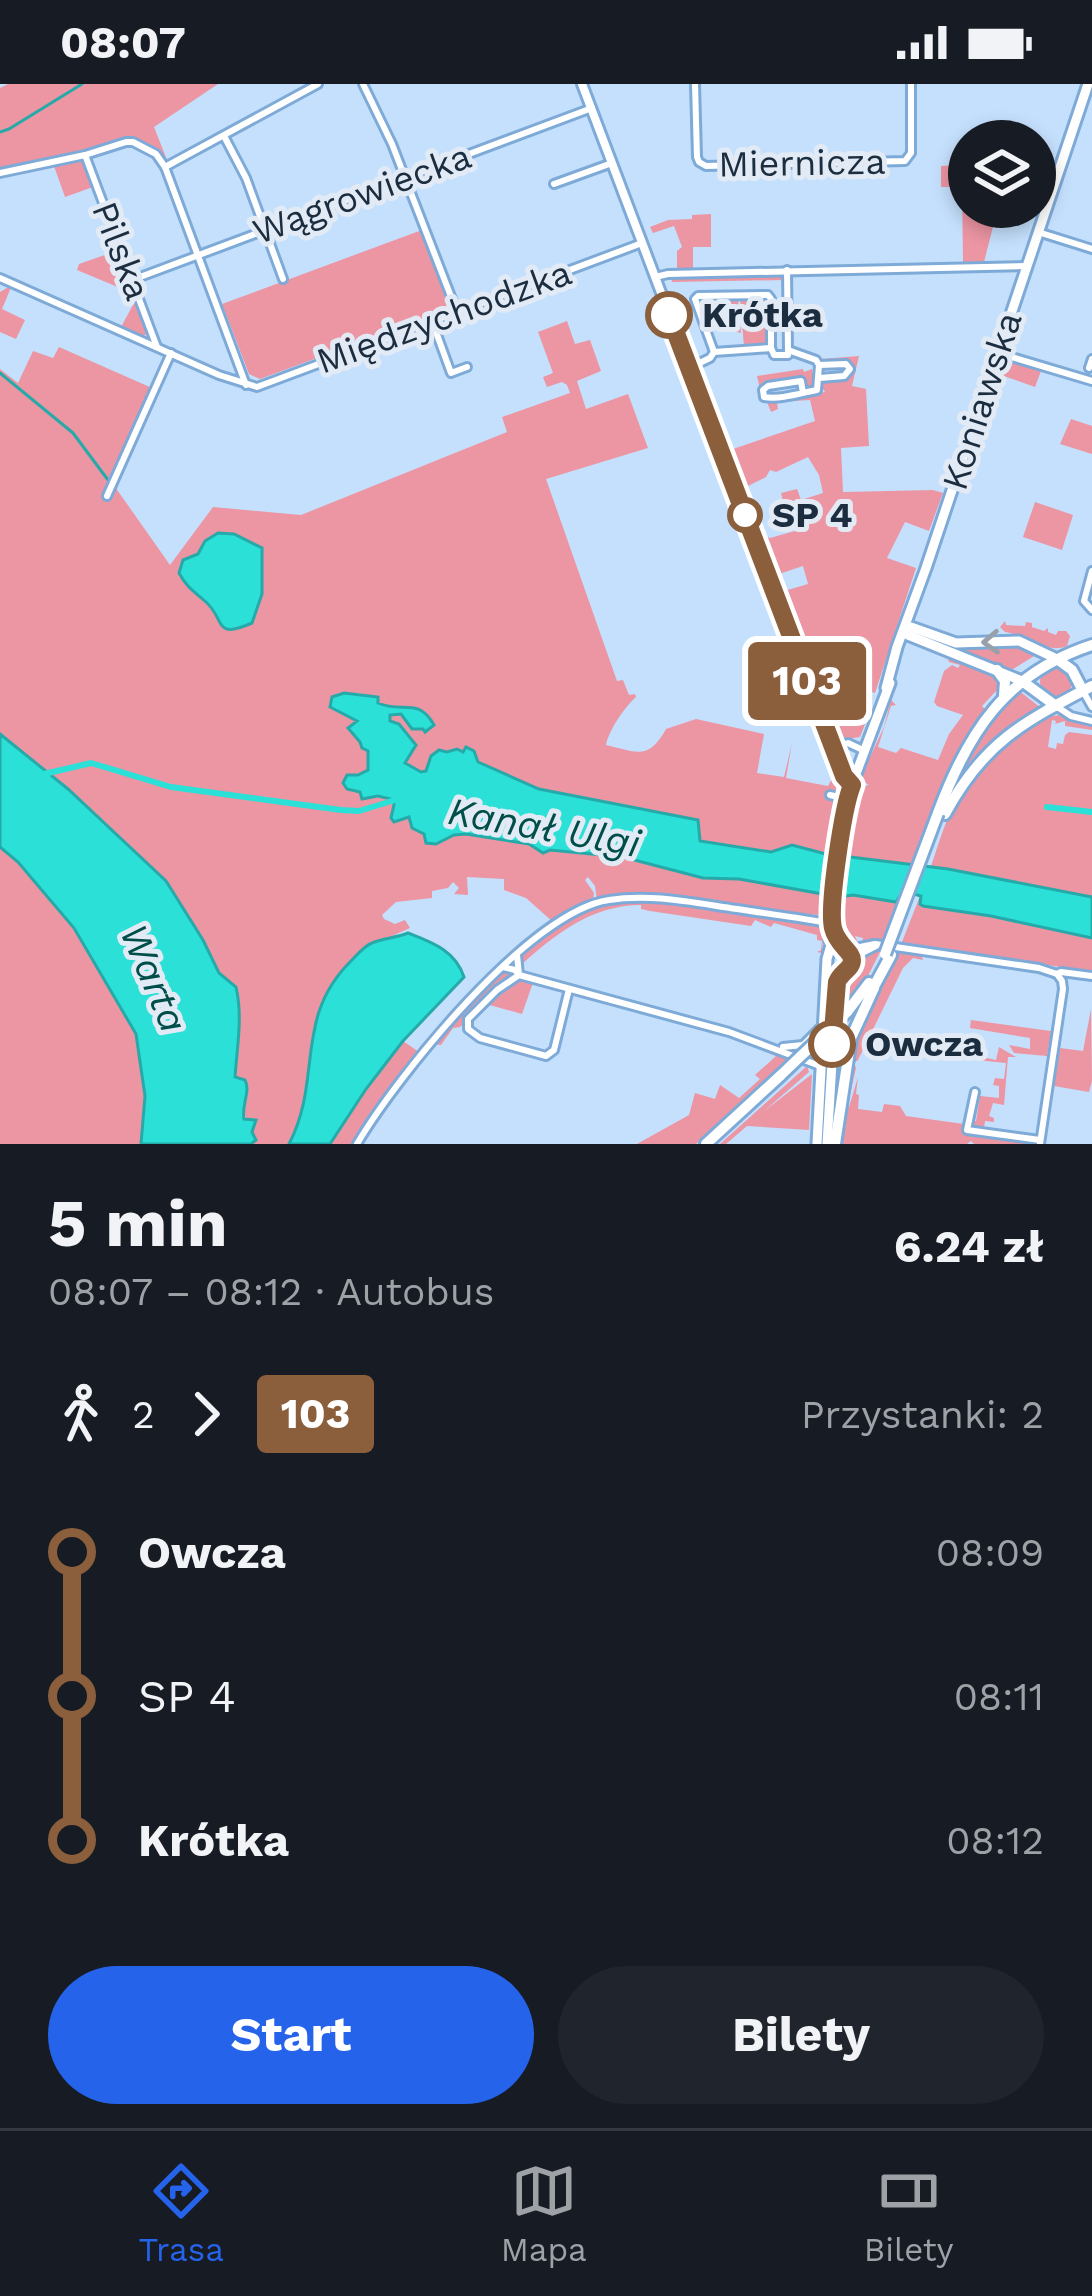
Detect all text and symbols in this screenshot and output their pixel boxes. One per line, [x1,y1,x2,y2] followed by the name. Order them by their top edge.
[60,16,186,69] text: 08:07
[948,120,1056,228] map controls
[948,120,1056,228] button: layers
[247,135,477,253] street label: Wągrowiecka
[718,141,886,185] street label: Miernicza
[83,196,159,306] street label: Pilska
[311,251,577,383] street label: Międzychodzka
[647,293,691,337] marker: Krótka
[702,294,823,336] place label: Krótka
[933,307,1031,495] street label: Koniawska
[772,494,853,536] place label: SP 4
[729,499,761,531] marker: SP 4
[981,629,1000,655] one-way arrow
[738,642,876,720] line badge: 103
[772,656,842,705] text: 103
[445,788,644,866] water label: Kanał Ulgi
[111,917,197,1039] water label: Warta
[810,1022,854,1066] marker: Owcza
[865,1023,983,1065] place label: Owcza
[48,1185,228,1262] text: 5 min
[894,1220,1044,1273] text: 6.24 zł
[48,1269,494,1314] text: 08:07 – 08:12 · Autobus
[48,1381,114,1447] icon: walk
[173,1381,239,1447] icon: forward
[281,1389,350,1438] text: 103
[132,1392,155,1437] text: 2
[801,1392,1044,1437] text: Przystanki: 2
[138,1526,286,1579] text: Owcza
[936,1530,1044,1575] text: 08:09
[138,1670,236,1723] text: SP 4
[954,1674,1044,1719] text: 08:11
[138,1814,289,1867] text: Krótka
[946,1818,1044,1863] text: 08:12
[48,1966,534,2104] button: Start
[558,1966,1044,2104] button: Bilety
[138,2158,224,2269] tab: Trasa
[501,2158,587,2269] tab: Mapa
[864,2158,954,2269] tab: Bilety

